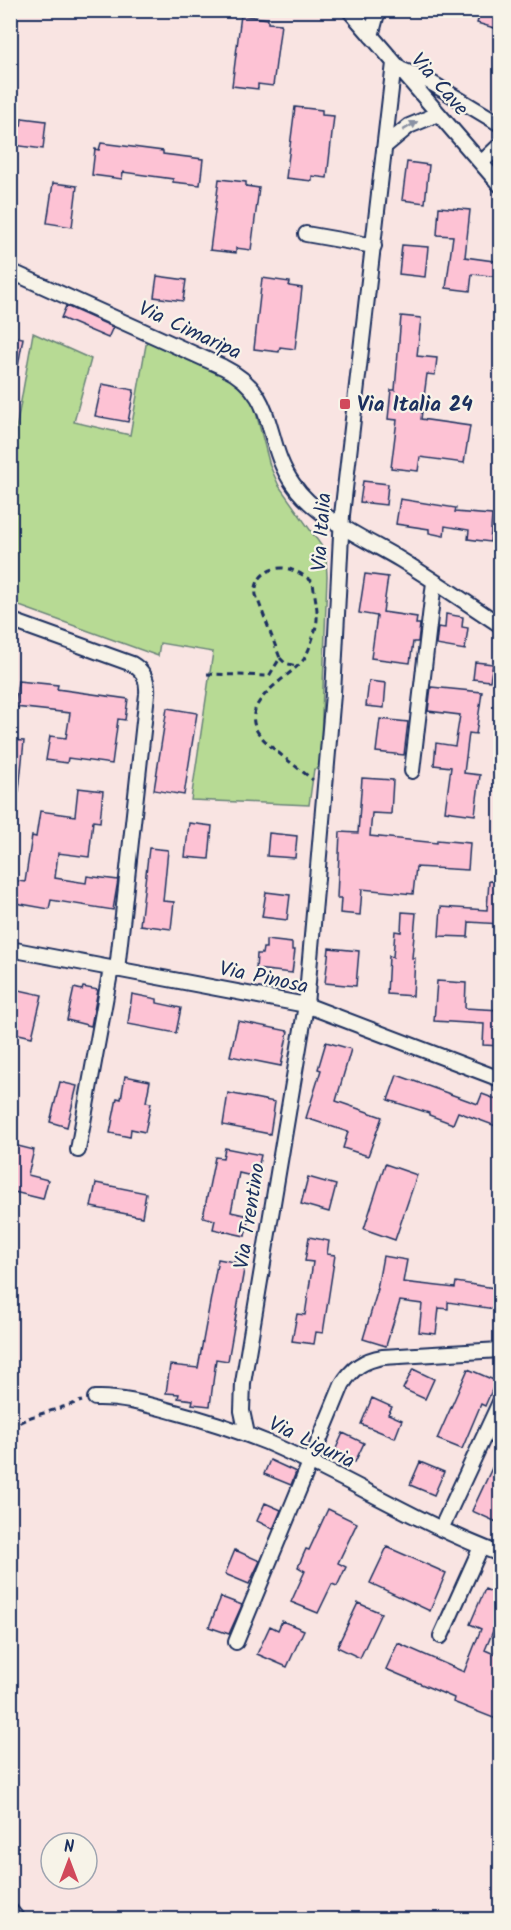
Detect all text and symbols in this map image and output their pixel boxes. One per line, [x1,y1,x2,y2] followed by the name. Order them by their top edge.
[402,46,476,125] street label: Via Cave
[402,121,418,132] one-way arrow
[132,293,246,370] street label: Via Cimaripa
[357,389,473,422] place label: Via Italia 24
[338,397,352,411] marker: Via Italia 24
[303,492,342,573] street label: Via Italia
[216,953,311,1004] street label: Via Pinosa
[226,1161,275,1272] street label: Via Trentino
[262,1408,360,1479] street label: Via Liguria
[39,1831,99,1891] north arrow
[64,1835,74,1860] text: N

